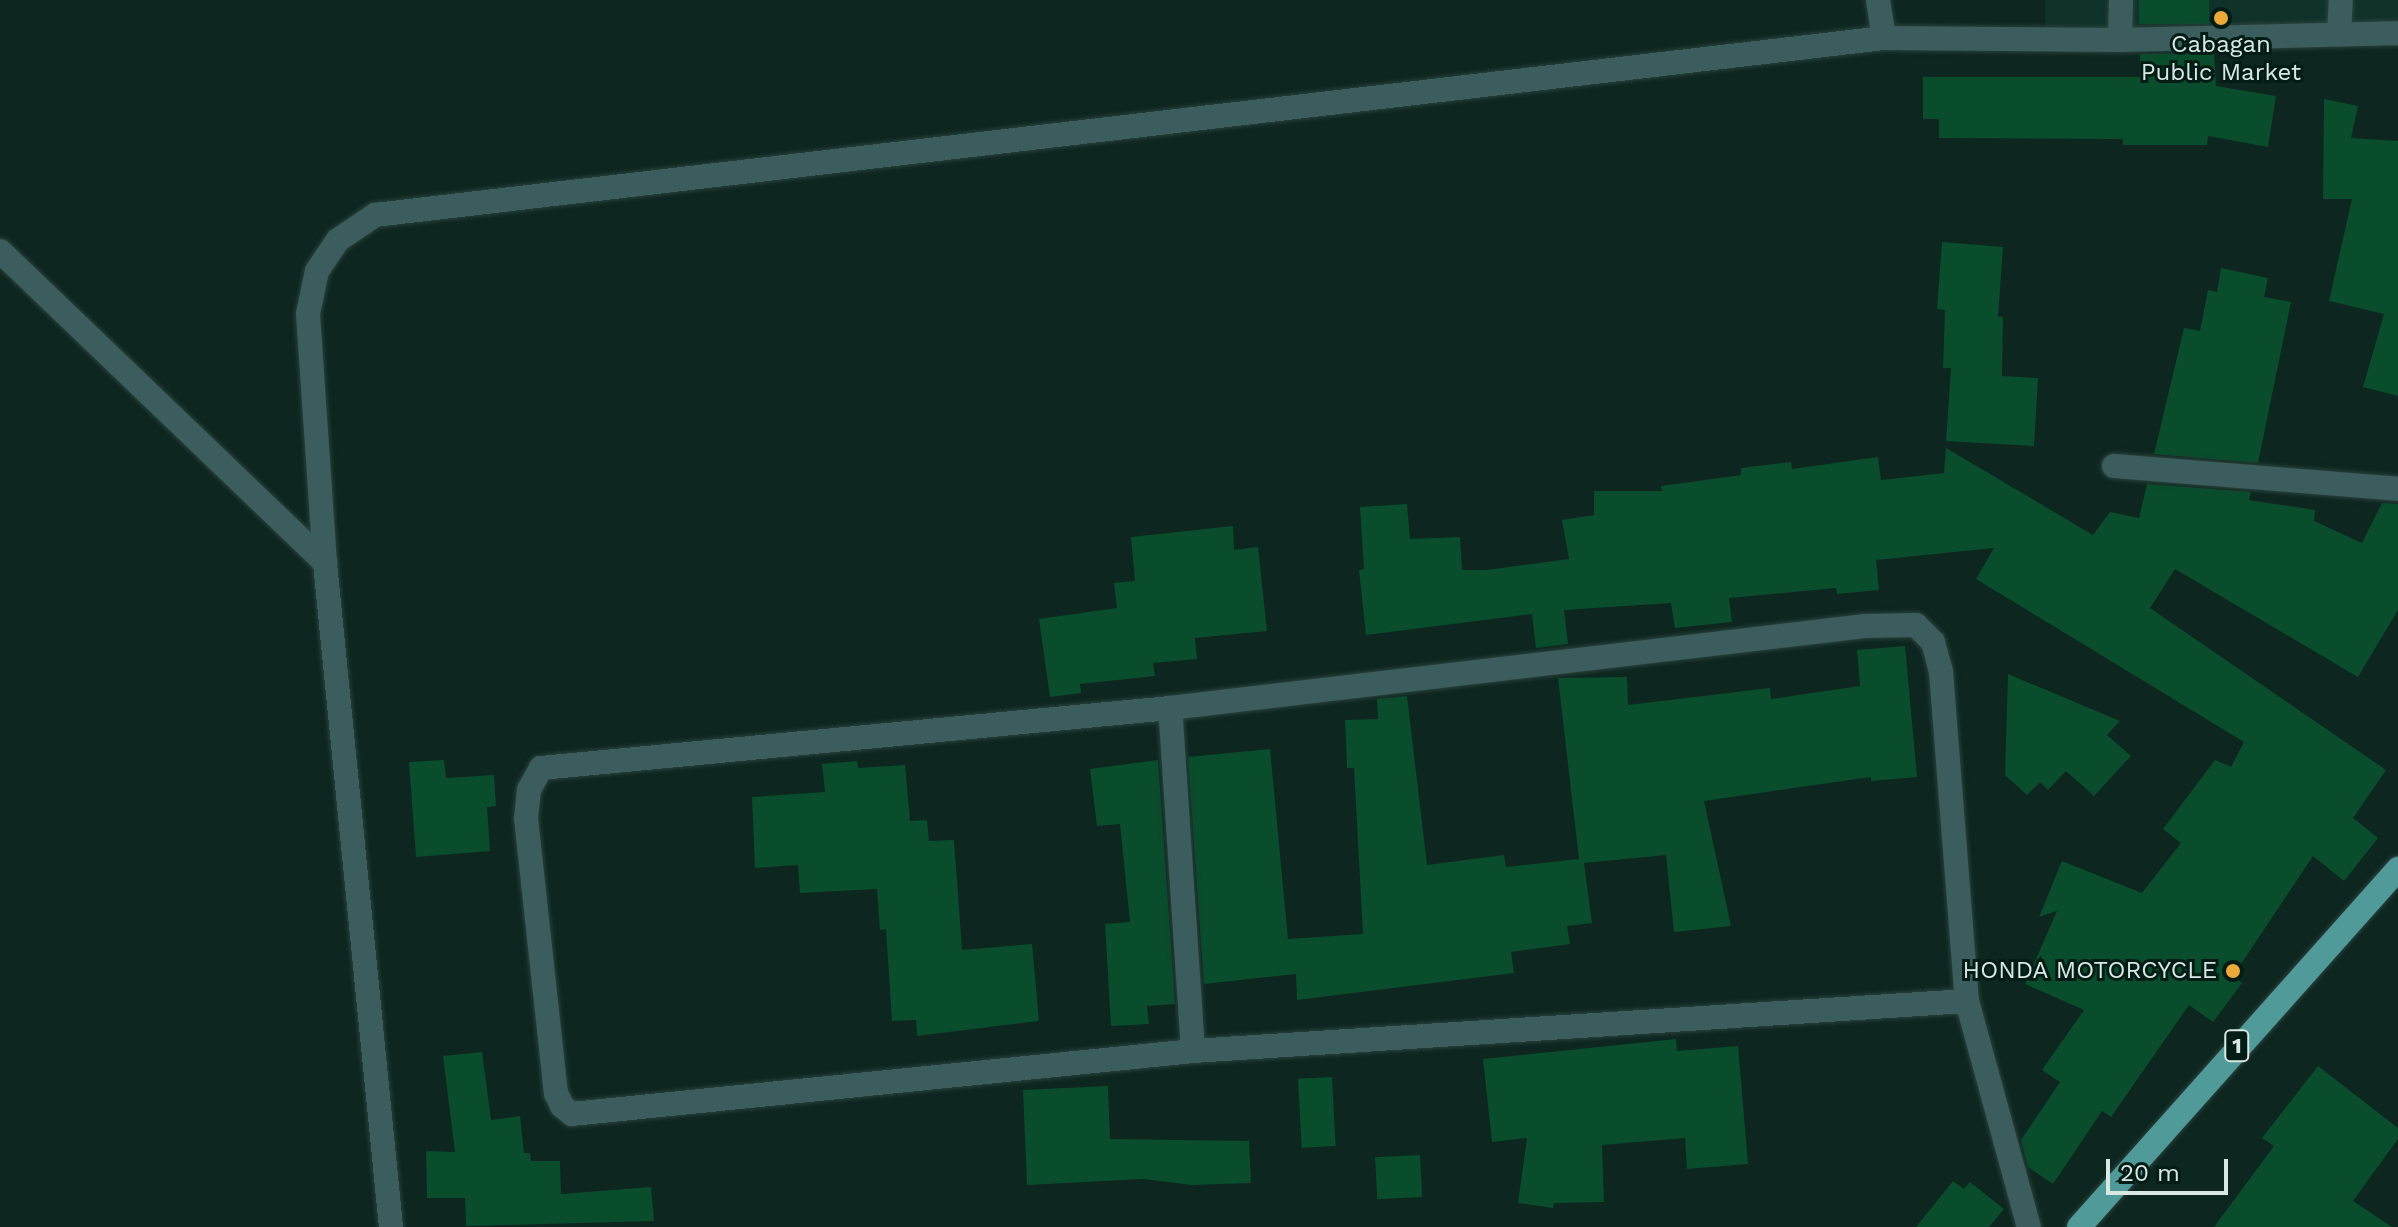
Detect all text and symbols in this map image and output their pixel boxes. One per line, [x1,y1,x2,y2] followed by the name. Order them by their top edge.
[2212,9,2230,27] marker: Cabagan Public Market
[2141,31,2301,87] place label: Cabagan Public Market
[1962,957,2217,985] place label: HONDA MOTORCYCLE
[2224,962,2242,980] marker: HONDA MOTORCYCLE
[2223,1028,2251,1064] road number: 1
[2110,1143,2232,1193] scale bar
[2120,1159,2180,1187] text: 20 m

